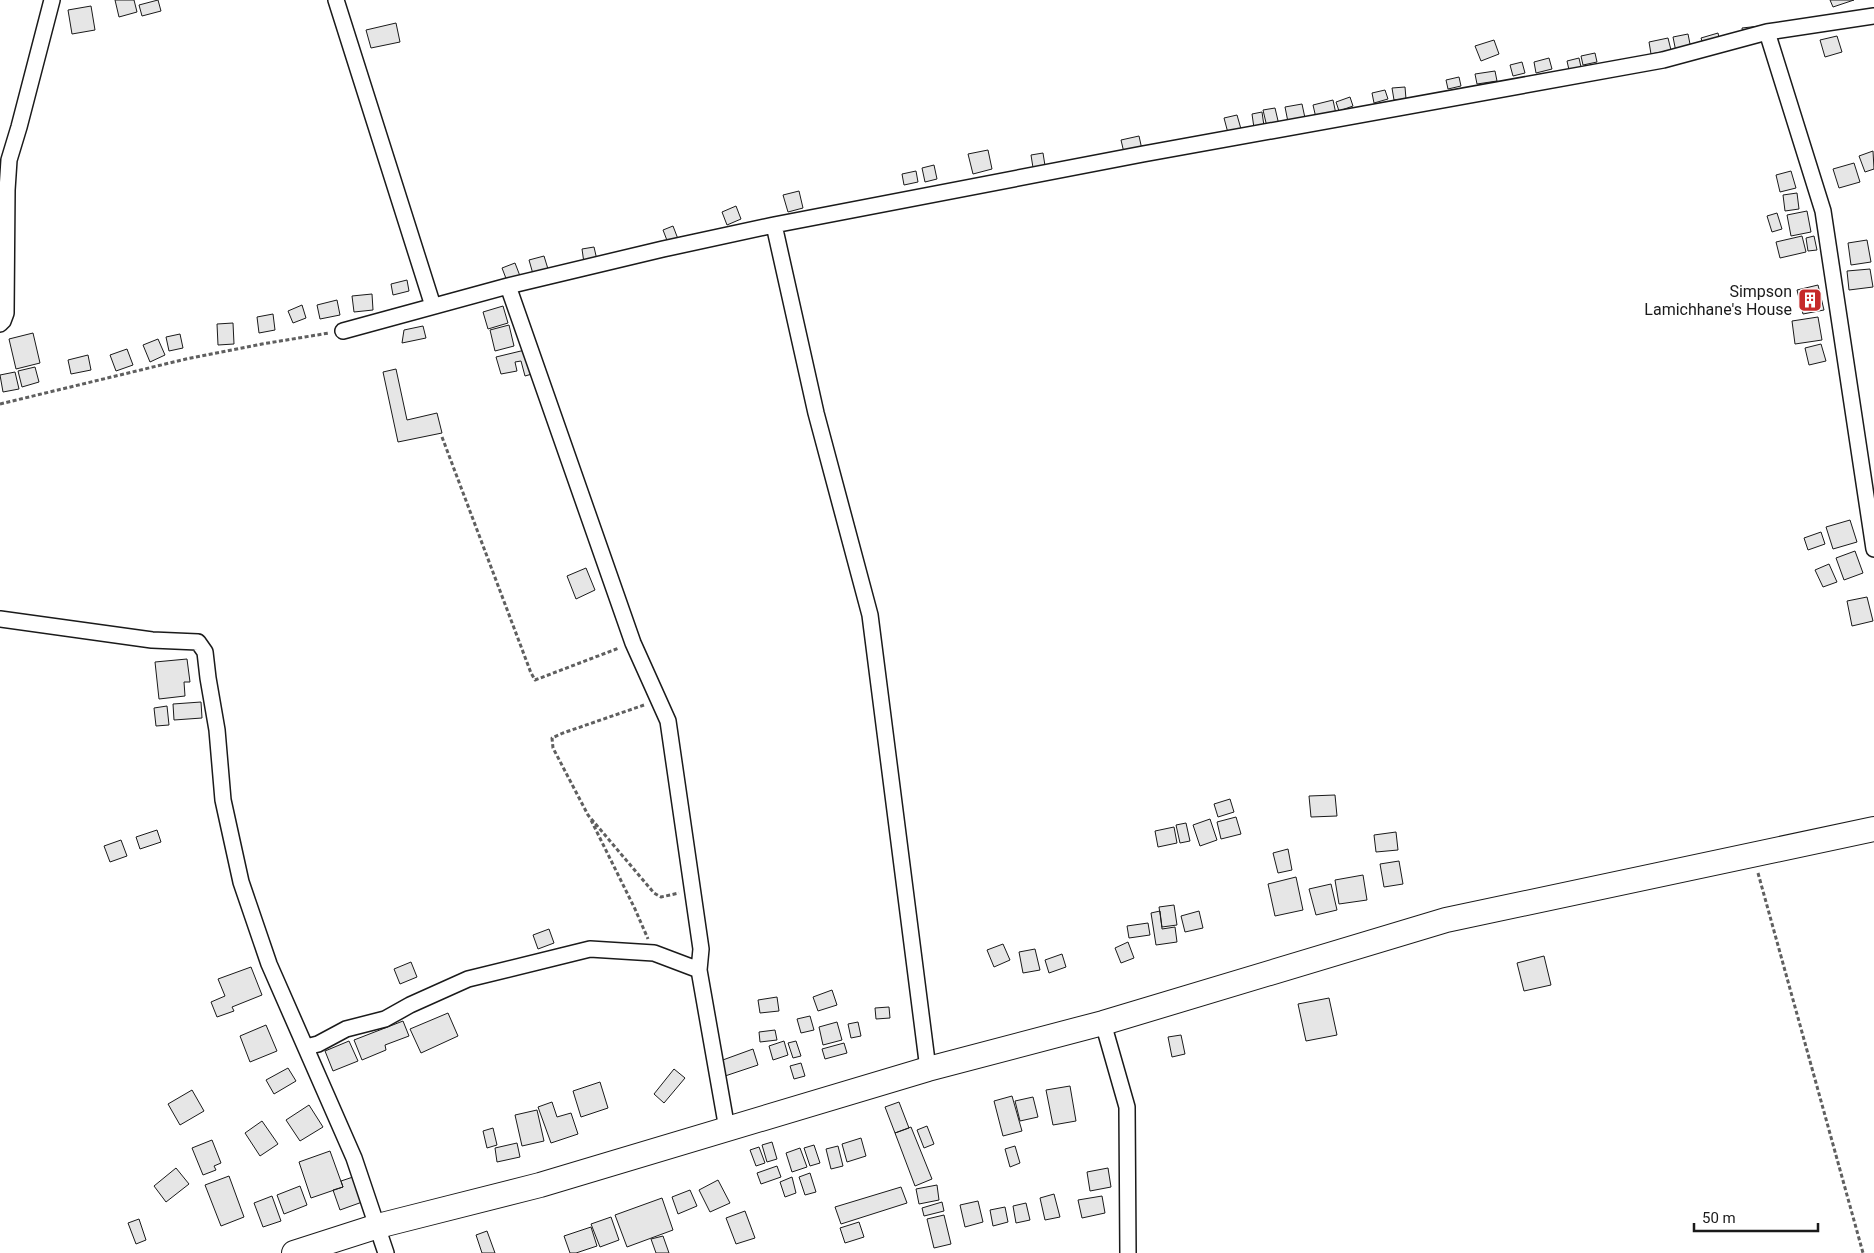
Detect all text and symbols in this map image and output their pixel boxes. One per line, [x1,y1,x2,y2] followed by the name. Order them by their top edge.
[1644,282,1792,319] place label: Simpson Lamichhane's House
[1797,287,1823,313] building icon: Simpson Lamichhane's House
[1694,1200,1818,1232] scale bar
[1702,1209,1736,1227] text: 50 m

